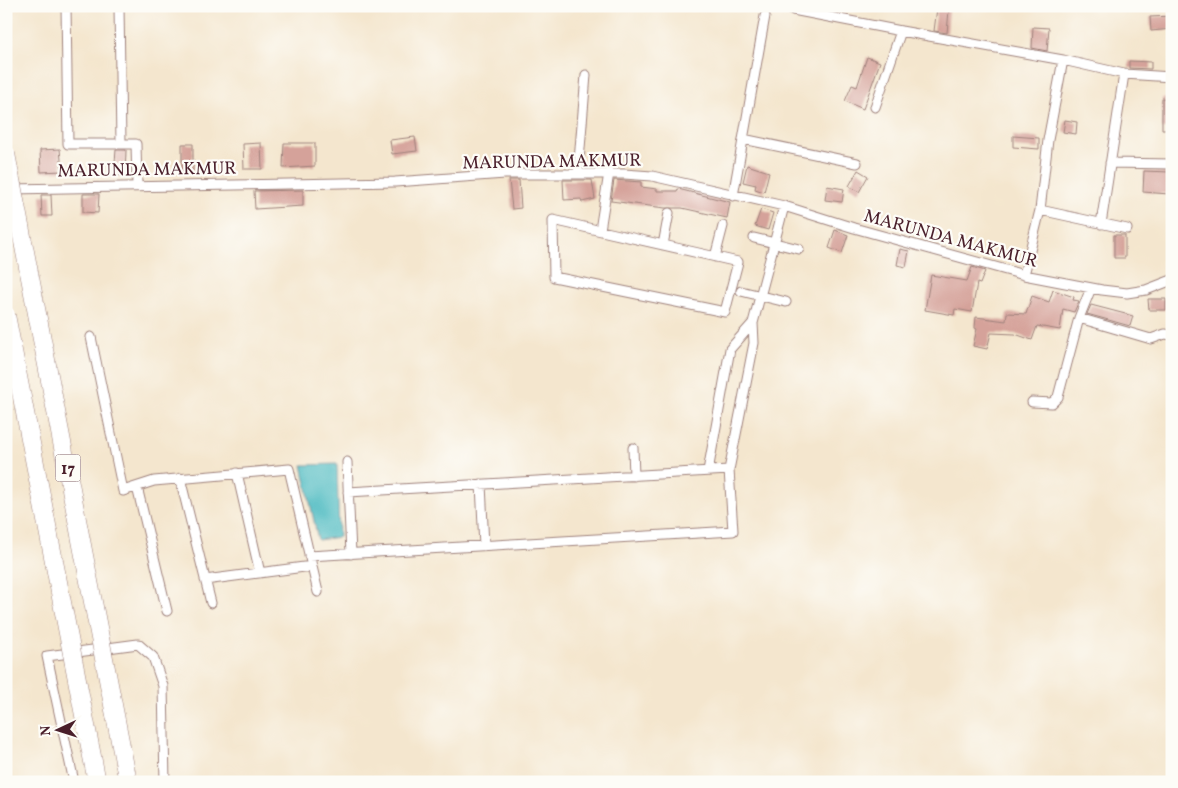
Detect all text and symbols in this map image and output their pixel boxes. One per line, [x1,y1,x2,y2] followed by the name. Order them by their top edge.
[462,148,642,177] street label: MARUNDA MAKMUR
[57,156,237,185] street label: MARUNDA MAKMUR
[861,204,1040,275] street label: MARUNDA MAKMUR
[56,454,80,482] road number: 17
[32,706,82,756] north arrow
[37,725,56,737] text: N

